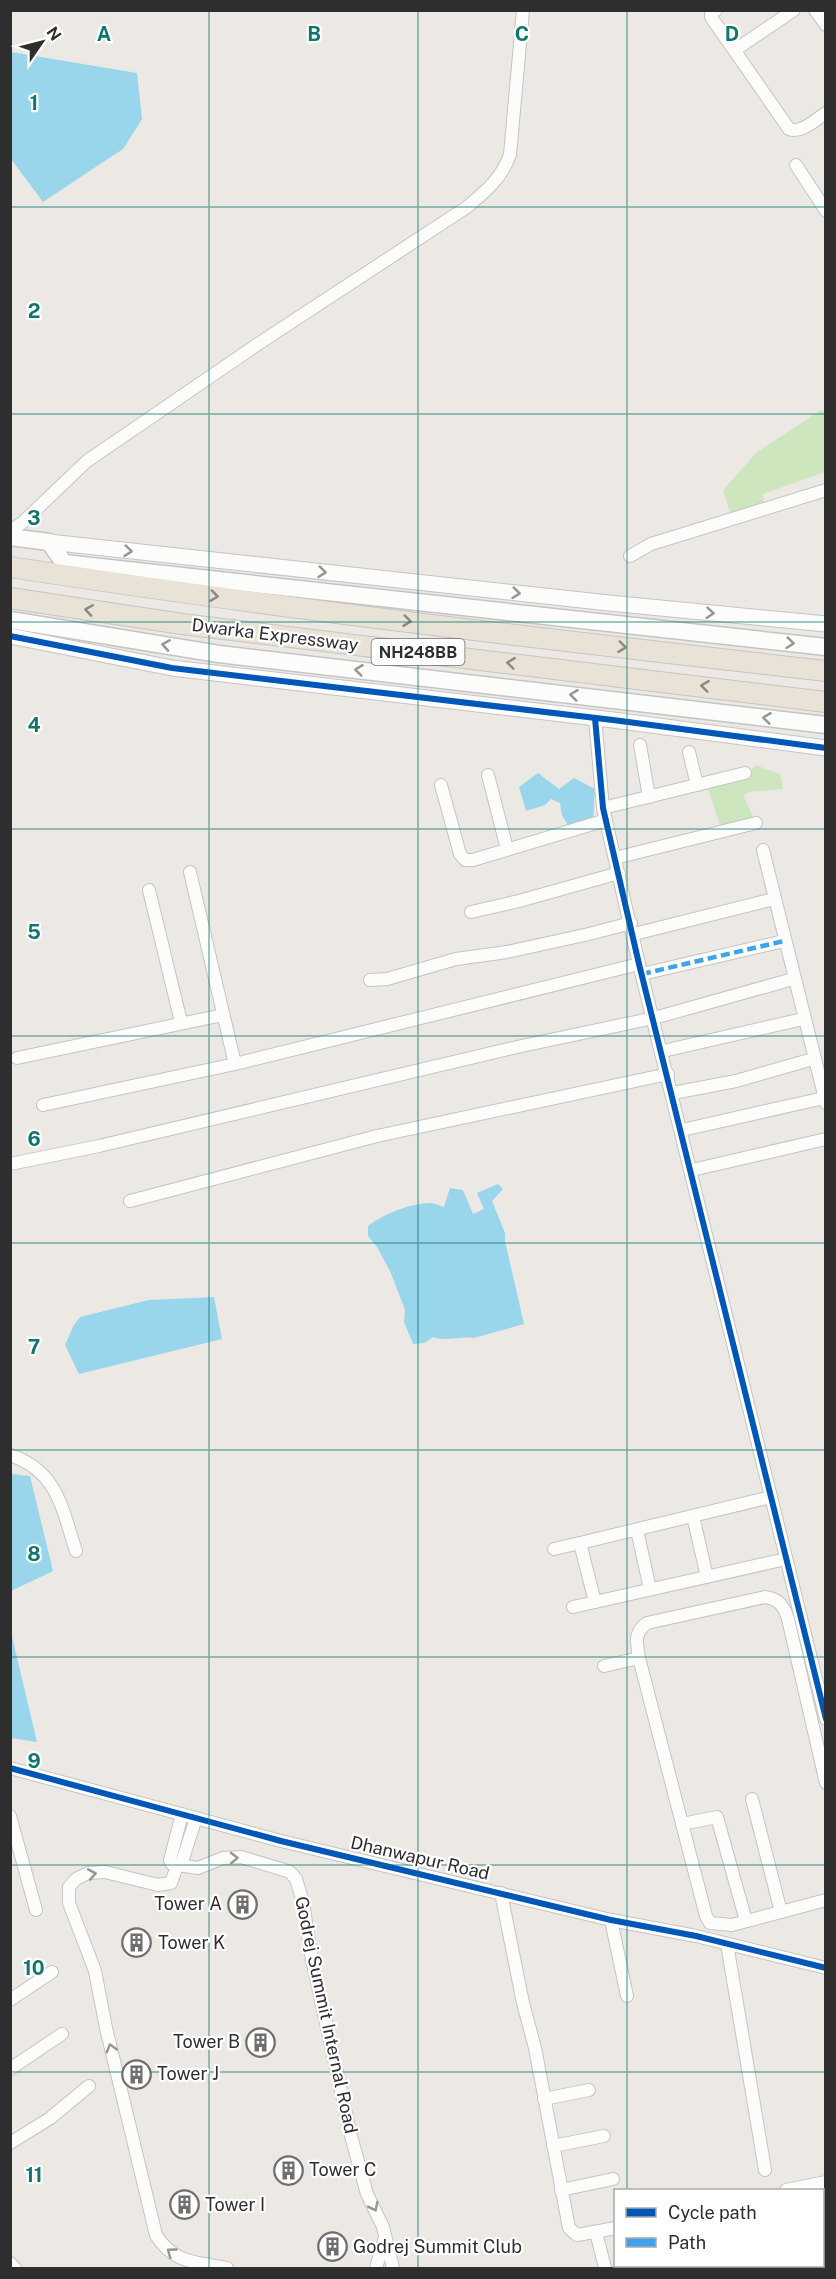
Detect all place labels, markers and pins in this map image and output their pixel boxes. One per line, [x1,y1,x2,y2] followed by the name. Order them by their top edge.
[227,1888,259,1920] building icon: Tower A
[154,1893,222,1914] place label: Tower A
[121,1927,153,1959] building icon: Tower K
[158,1932,225,1953] place label: Tower K
[245,2026,277,2058] building icon: Tower B
[173,2031,240,2052] place label: Tower B
[120,2058,152,2090] building icon: Tower J
[157,2063,219,2084] place label: Tower J
[272,2154,304,2186] building icon: Tower C
[309,2159,376,2180] place label: Tower C
[168,2189,200,2221] building icon: Tower I
[205,2194,265,2215] place label: Tower I
[316,2231,348,2263] building icon: Godrej Summit Club
[353,2236,522,2257] place label: Godrej Summit Club

